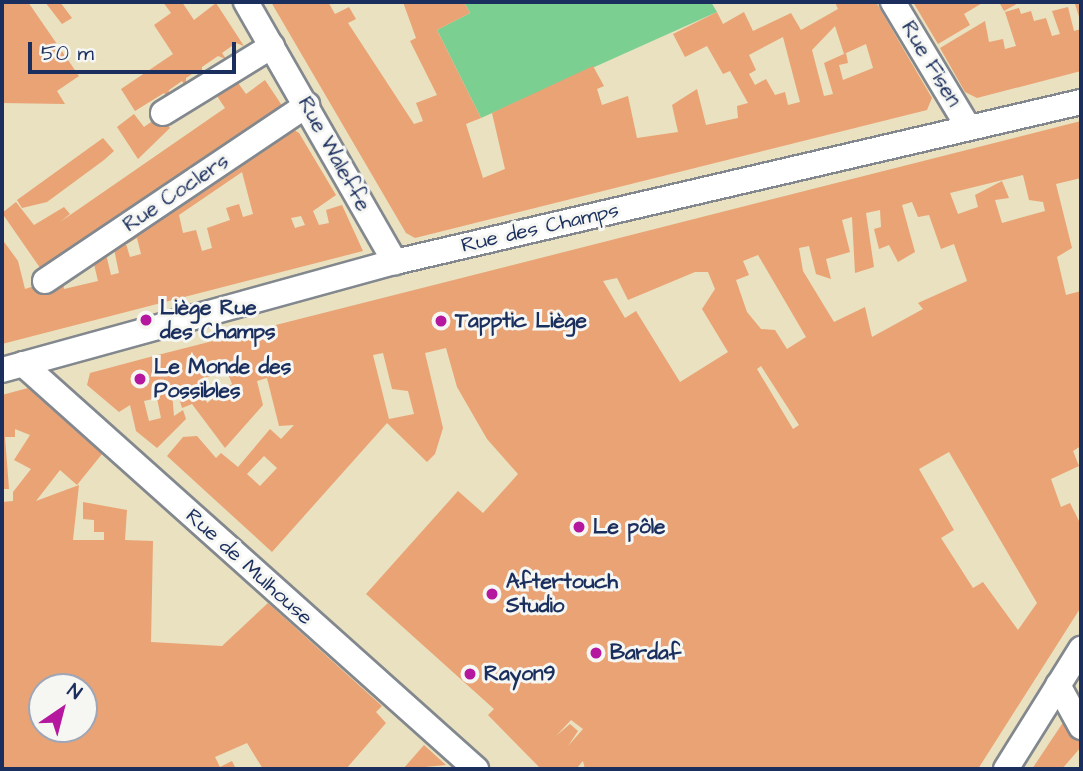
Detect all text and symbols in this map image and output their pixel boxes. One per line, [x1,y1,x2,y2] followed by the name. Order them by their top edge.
[896,17,966,111] street label: Rue Fisen
[32,28,240,72] scale bar
[41,39,94,68] text: 50 m
[292,92,376,216] street label: Rue Waleffe
[118,148,234,238] street label: Rue Coclers
[459,198,621,258] street label: Rue des Champs
[160,295,276,345] place label: Liège Rue des Champs
[455,308,587,334] place label: Tapptic Liège
[138,312,154,328] marker: Liège Rue des Champs
[433,313,449,329] marker: Tapptic Liège
[154,354,291,404] place label: Le Monde des Possibles
[132,371,148,387] marker: Le Monde des Possibles
[180,503,318,631] street label: Rue de Mulhouse
[593,514,665,540] place label: Le pôle
[571,519,587,535] marker: Le pôle
[506,569,618,619] place label: Aftertouch Studio
[484,586,500,602] marker: Aftertouch Studio
[610,640,681,666] place label: Bardaf
[588,645,604,661] marker: Bardaf
[484,661,555,687] place label: Rayon9
[462,666,478,682] marker: Rayon9
[28,673,98,743] north arrow
[62,678,87,706] text: N

